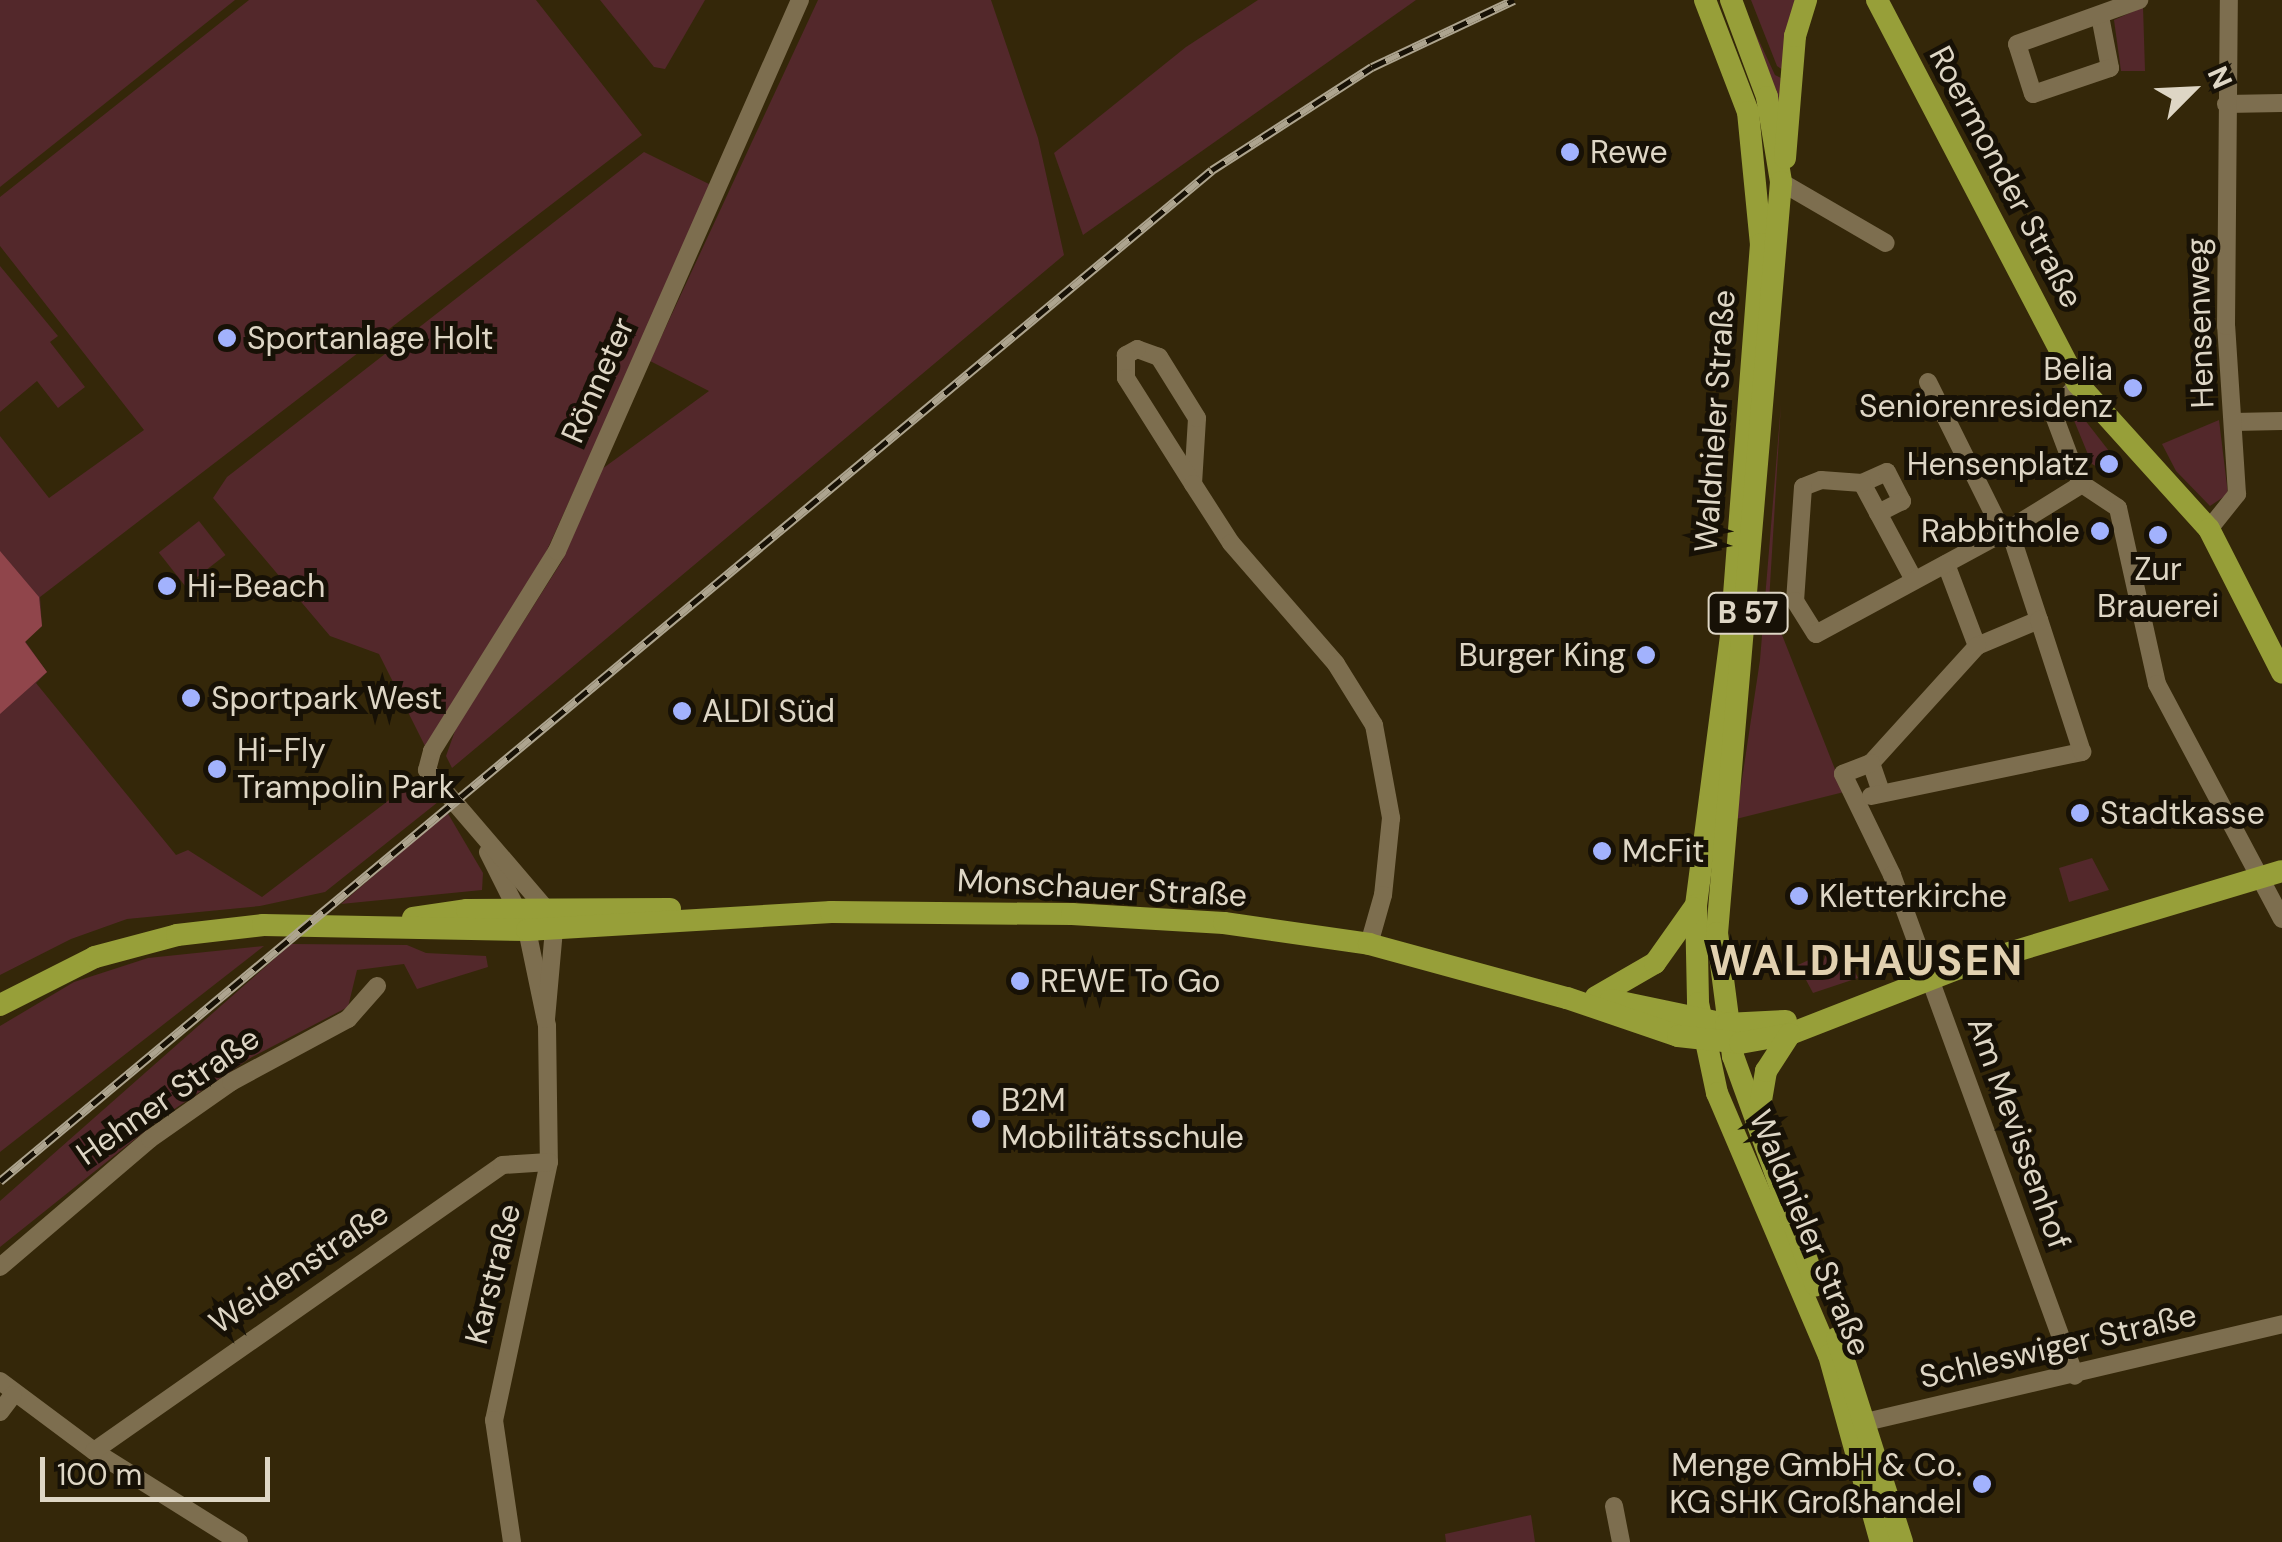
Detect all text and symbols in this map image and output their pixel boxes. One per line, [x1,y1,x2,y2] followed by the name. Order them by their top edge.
[1921,40,2091,314] street label: Roermonder Straße
[2142,40,2242,140] north arrow
[2199,61,2241,94] text: N
[1590,133,1668,171] place label: Rewe
[1559,141,1581,163] marker: Rewe
[2178,237,2222,409] street label: Hensenweg
[1687,288,1743,554] street label: Waldnieler Straße
[553,311,643,449] street label: Rönneter
[247,319,494,357] place label: Sportanlage Holt
[216,327,238,349] marker: Sportanlage Holt
[1859,351,2113,426] place label: Belia Seniorenresidenz
[2122,377,2144,399] marker: Belia Seniorenresidenz
[1907,445,2089,483] place label: Hensenplatz
[2098,453,2120,475] marker: Hensenplatz
[1921,512,2080,550] place label: Rabbithole
[2089,520,2111,542] marker: Rabbithole
[2147,524,2169,546] marker: Zur Brauerei
[2097,551,2219,626] place label: Zur Brauerei
[187,567,325,605] place label: Hi-Beach
[156,575,178,597] marker: Hi-Beach
[1706,588,1790,638] road number: B 57
[1459,636,1626,674] place label: Burger King
[1635,644,1657,666] marker: Burger King
[211,679,442,717] place label: Sportpark West
[180,687,202,709] marker: Sportpark West
[702,692,835,730] place label: ALDI Süd
[671,700,693,722] marker: ALDI Süd
[237,732,455,807] place label: Hi-Fly Trampolin Park
[206,758,228,780] marker: Hi-Fly Trampolin Park
[2100,794,2265,832] place label: Stadtkasse
[2069,802,2091,824] marker: Stadtkasse
[1622,832,1705,870] place label: McFit
[1591,840,1613,862] marker: McFit
[956,861,1248,915] street label: Monschauer Straße
[1819,877,2007,915] place label: Kletterkirche
[1788,885,1810,907] marker: Kletterkirche
[1709,936,2025,986] district label: WALDHAUSEN
[1040,962,1220,1000] place label: REWE To Go
[1009,970,1031,992] marker: REWE To Go
[1959,1012,2079,1254] street label: Am Mevissenhof
[69,1019,267,1173] street label: Hehner Straße
[1001,1082,1244,1157] place label: B2M Mobilitätsschule
[1741,1104,1879,1362] street label: Waldnieler Straße
[970,1108,992,1130] marker: B2M Mobilitätsschule
[202,1194,396,1342] street label: Weidenstraße
[457,1200,529,1348] street label: Karstraße
[1916,1295,2200,1397] street label: Schleswiger Straße
[45,1437,275,1499] scale bar
[1669,1447,1962,1522] place label: Menge GmbH & Co. KG SHK Großhandel
[57,1455,142,1494] text: 100 m
[1971,1473,1993,1495] marker: Menge GmbH & Co. KG SHK Großhandel

